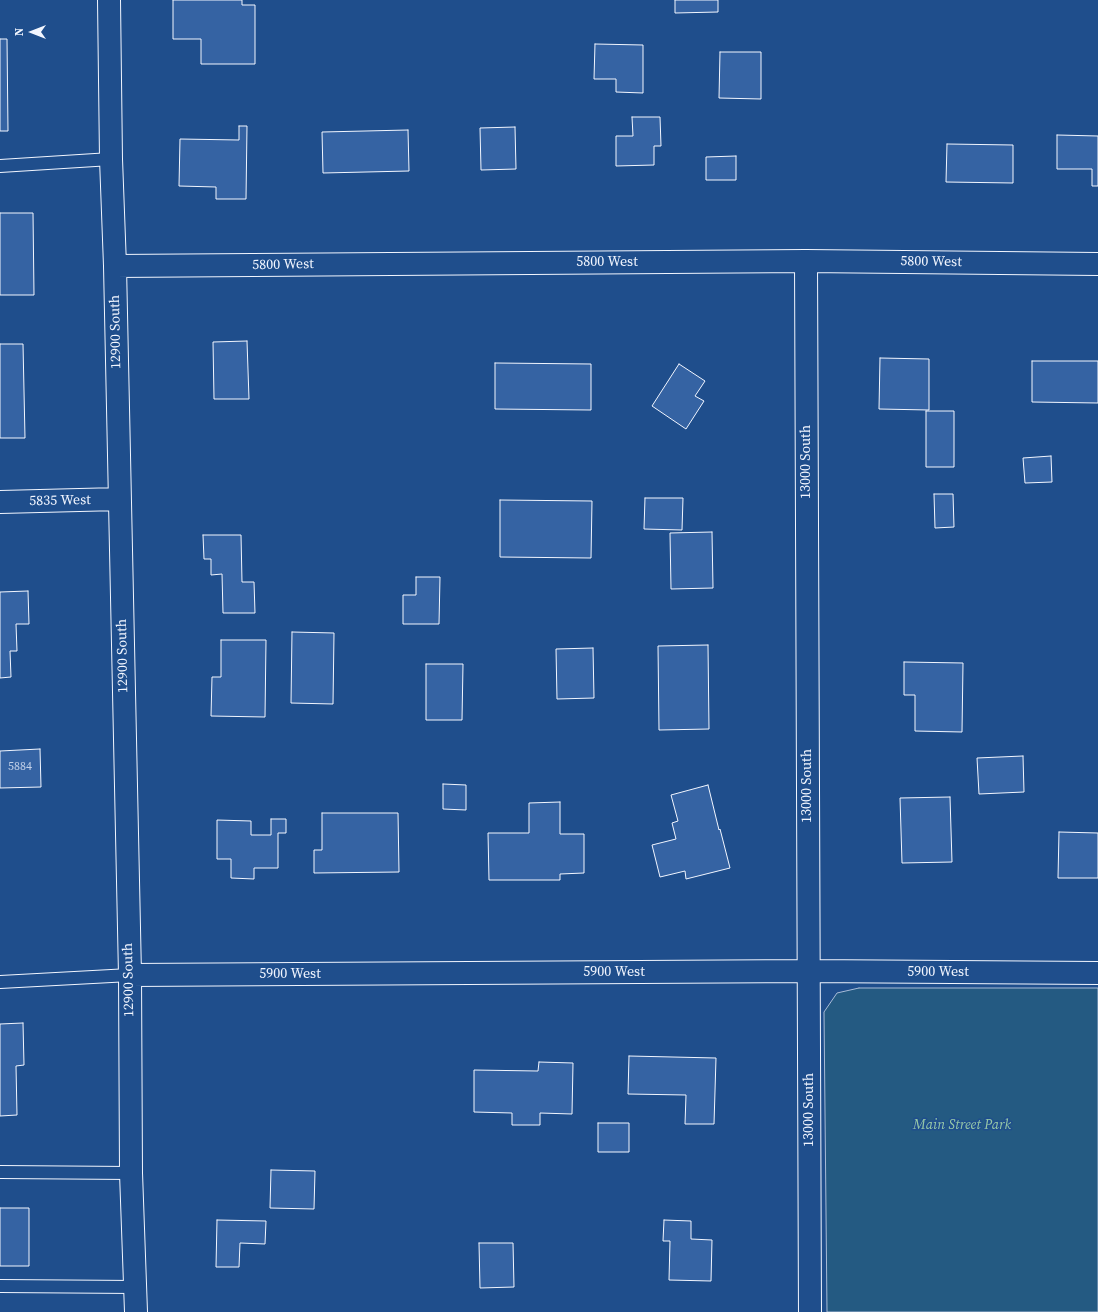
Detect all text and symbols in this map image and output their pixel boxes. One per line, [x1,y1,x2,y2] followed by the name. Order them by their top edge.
[12,12,52,52] north arrow
[12,28,27,36] text: N
[900,253,962,271] street label: 5800 West
[576,254,638,270] street label: 5800 West
[252,256,314,274] street label: 5800 West
[107,295,125,369] street label: 12900 South
[798,425,814,499] street label: 13000 South
[29,492,91,510] street label: 5835 West
[114,619,132,693] street label: 12900 South
[799,749,815,823] street label: 13000 South
[8,760,32,774] house number: 5884
[120,943,138,1017] street label: 12900 South
[583,964,645,980] street label: 5900 West
[907,964,969,980] street label: 5900 West
[259,966,321,982] street label: 5900 West
[801,1073,817,1147] street label: 13000 South
[913,1117,1011,1133] park label: Main Street Park

